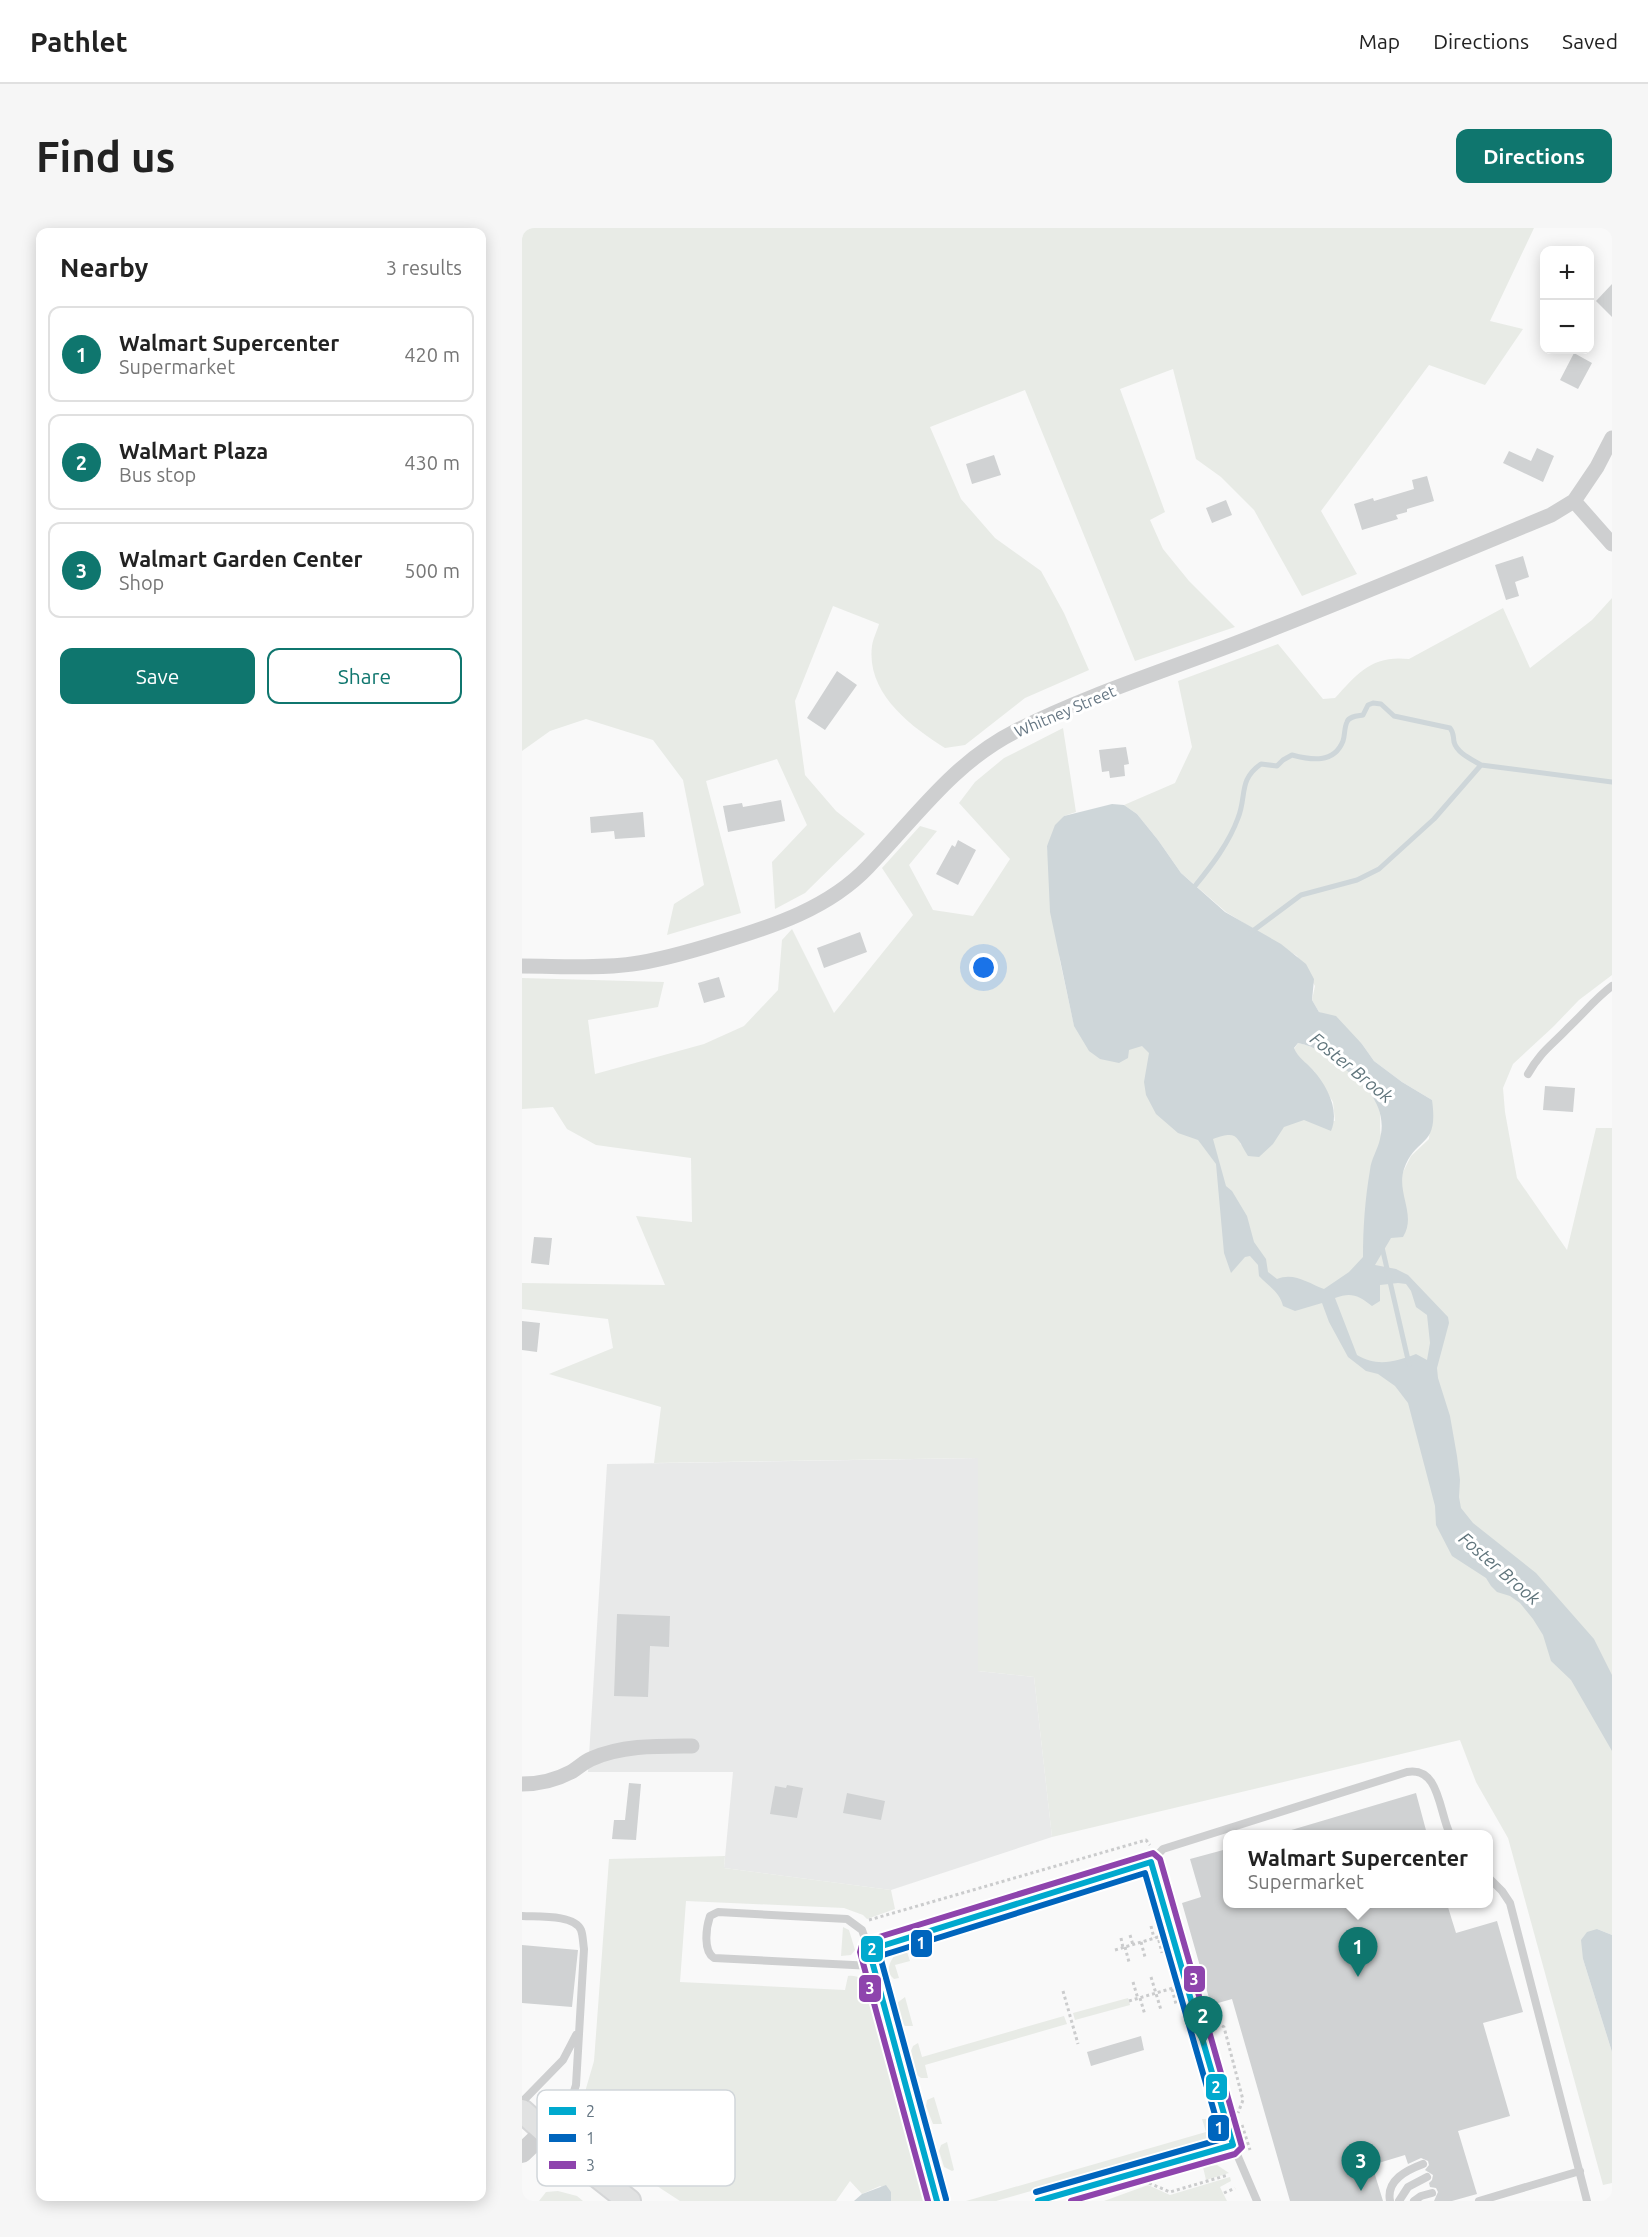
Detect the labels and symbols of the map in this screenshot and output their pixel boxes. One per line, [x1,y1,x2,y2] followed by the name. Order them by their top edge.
[1012,681,1119,740] street label: Whitney Street
[969,953,998,982] your location
[1307,1028,1398,1107] water label: Foster Brook
[1456,1528,1545,1609] water label: Foster Brook
[1338,1928,1378,1977] pin: 1
[910,1929,933,1958] line badge: 1
[916,1934,926,1952] text: 1
[860,1935,884,1963] line badge: 2
[867,1940,877,1958] text: 2
[1183,1965,1206,1993] line badge: 3
[1189,1970,1199,1988] text: 3
[858,1974,882,2003] line badge: 3
[865,1979,875,1997] text: 3
[1184,1996,1222,2046] pin: 2
[1205,2073,1228,2101] line badge: 2
[1211,2078,1221,2096] text: 2
[537,2090,735,2186] legend
[586,2102,595,2120] text: 2
[1207,2114,1230,2142] line badge: 1
[1214,2119,1224,2137] text: 1
[586,2129,595,2147] text: 1
[1342,2142,1380,2191] pin: 3
[586,2156,595,2174] text: 3

